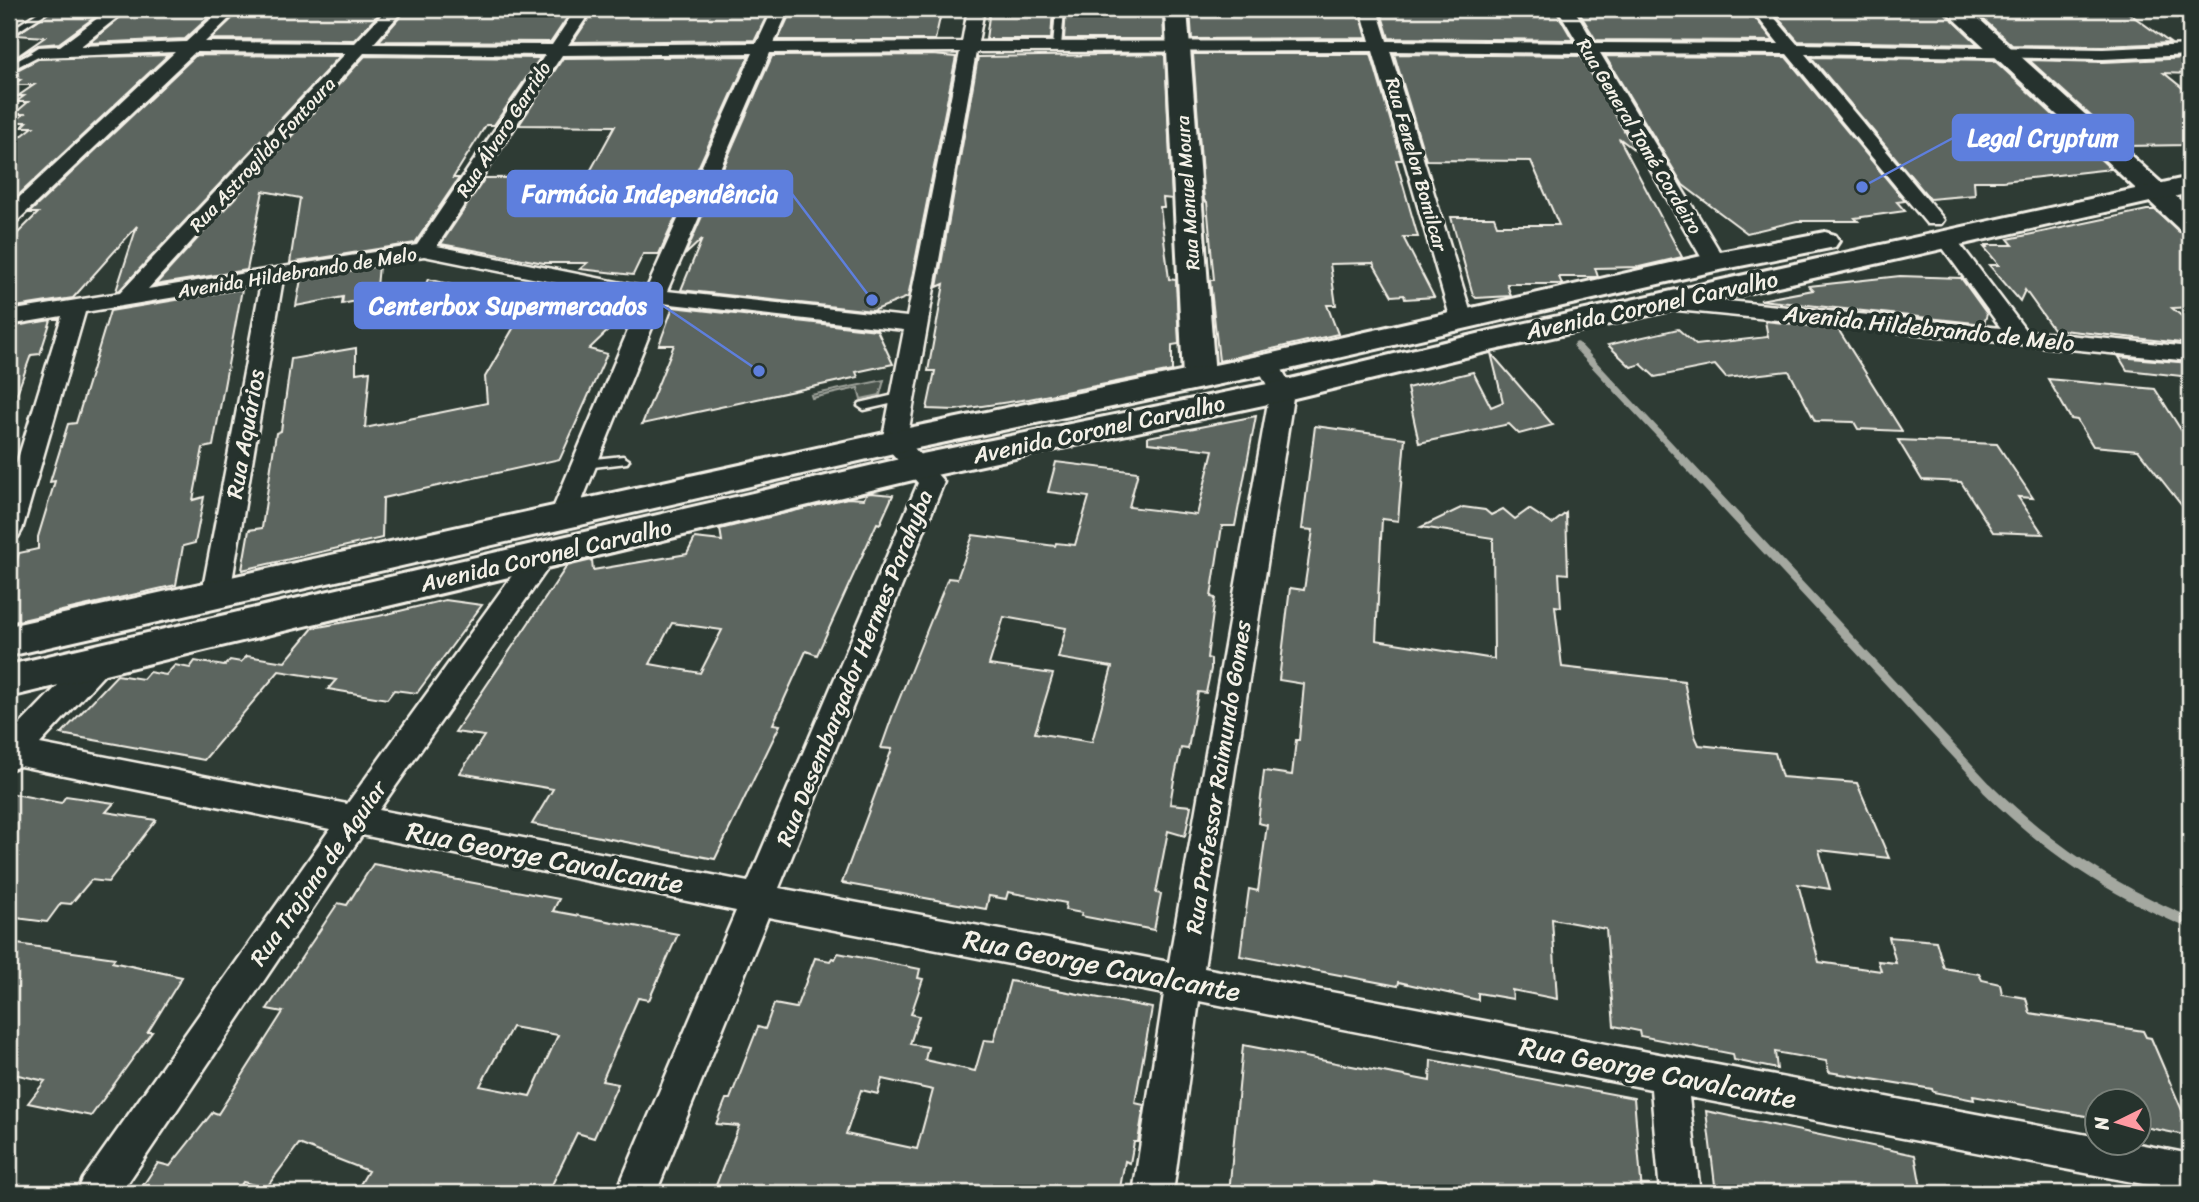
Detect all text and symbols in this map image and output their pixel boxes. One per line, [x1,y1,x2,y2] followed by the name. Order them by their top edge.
[1568,32,1712,241] street label: Rua General Tomé Cordeiro
[447,54,560,204] street label: Rua Álvaro Garrido
[181,68,344,240] street label: Rua Astrogildo Fontoura
[1376,73,1457,256] street label: Rua Fenelon Bomilcar
[1166,114,1209,271] street label: Rua Manuel Moura
[1953,115,2133,160] callout: Legal Cryptum
[1967,117,2119,159] text: Legal Cryptum
[508,171,792,216] callout: Farmácia Independência
[521,173,778,215] text: Farmácia Independência
[174,237,419,308] street label: Avenida Hildebrando de Melo
[1521,259,1782,352] street label: Avenida Coronel Carvalho
[355,283,662,328] callout: Centerbox Supermercados
[368,285,648,327] text: Centerbox Supermercados
[1780,293,2077,364] street label: Avenida Hildebrando de Melo
[214,366,277,502] street label: Rua Aquários
[968,383,1229,476] street label: Avenida Coronel Carvalho
[764,483,945,853] street label: Rua Desembargador Hermes Parahyba
[415,507,676,605] street label: Avenida Coronel Carvalho
[1173,617,1264,937] street label: Rua Professor Raimundo Gomes
[239,770,399,975] street label: Rua Trajano de Aguiar
[402,807,688,908] street label: Rua George Cavalcante
[959,915,1245,1016] street label: Rua George Cavalcante
[1515,1022,1801,1123] street label: Rua George Cavalcante
[2084,1086,2154,1156] north arrow
[2084,1115,2119,1132] text: N

